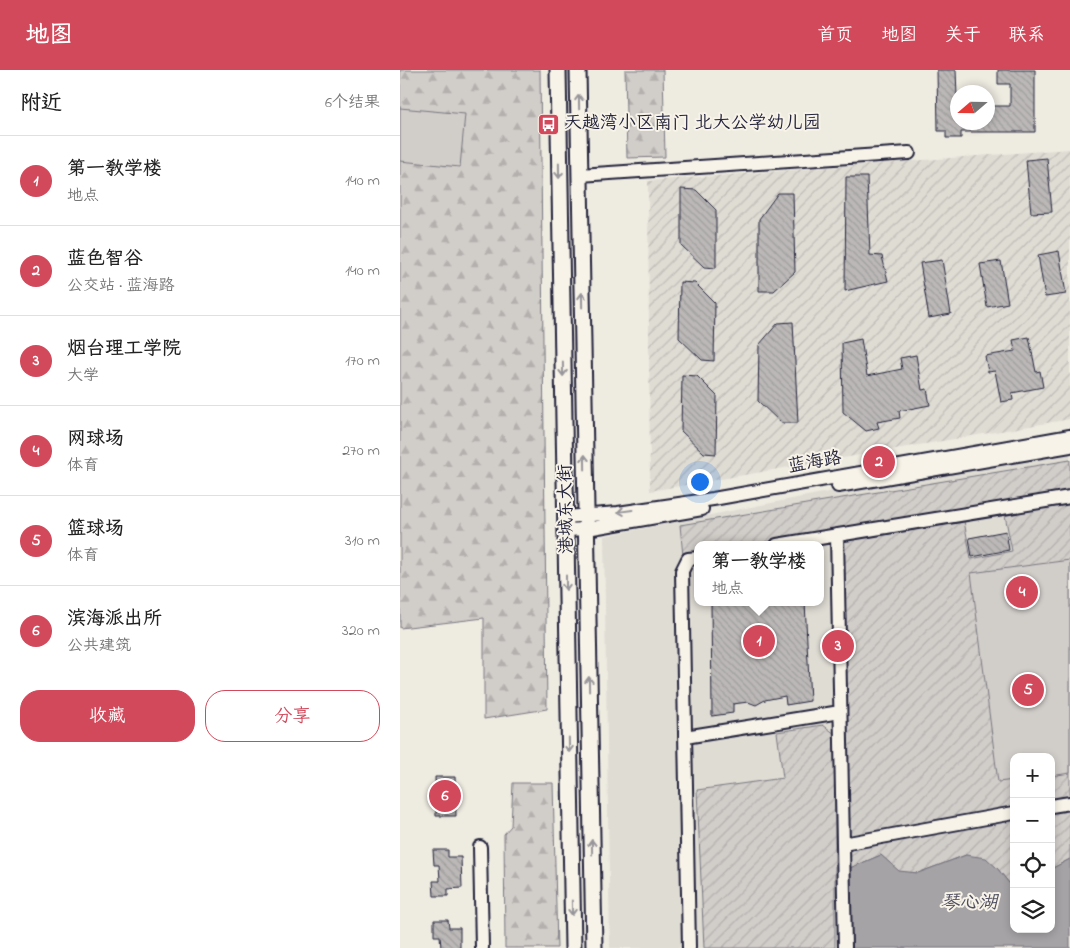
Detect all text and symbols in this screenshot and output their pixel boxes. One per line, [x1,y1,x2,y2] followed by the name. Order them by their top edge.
[25,19,73,54] text: 地图
[817,23,853,49] text: 首页
[881,23,917,49] text: 地图
[945,23,981,49] text: 关于
[1009,23,1045,49] text: 联系
[950,85,995,130] north arrow
[20,89,62,119] text: 附近
[325,91,380,115] text: 6个结果
[574,95,583,111] one-way arrow
[564,111,821,137] place label: 天越湾小区南门 北大公学幼儿园
[536,112,560,136] bus stop icon: 天越湾小区南门 北大公学幼儿园
[67,156,162,183] text: 第一教学楼
[554,162,564,179] one-way arrow
[33,169,39,193] text: 1
[345,169,380,193] text: 140 m
[67,184,99,208] text: 地点
[67,246,143,273] text: 蓝色智谷
[32,259,40,283] text: 2
[345,259,380,283] text: 140 m
[67,274,174,298] text: 公交站 · 蓝海路
[577,292,587,308] one-way arrow
[67,336,181,363] text: 烟台理工学院
[33,349,39,373] text: 3
[345,349,380,373] text: 170 m
[558,360,568,376] one-way arrow
[67,364,99,388] text: 大学
[67,426,124,453] text: 网球场
[33,439,39,463] text: 4
[342,439,380,463] text: 270 m
[863,443,895,481] pin: 2
[786,446,844,480] street label: 蓝海路
[67,454,99,478] text: 体育
[580,455,589,471] one-way arrow
[553,464,581,554] street label: 港城东大街
[687,469,713,495] your location
[617,507,633,517] one-way arrow
[67,516,124,543] text: 篮球场
[31,529,41,553] text: 5
[345,529,380,553] text: 310 m
[694,541,824,606] popup
[67,544,99,568] text: 体育
[711,549,807,576] text: 第一教学楼
[1006,573,1038,611] pin: 4
[561,574,571,591] one-way arrow
[711,577,744,601] text: 地点
[67,606,162,633] text: 滨海派出所
[32,619,40,643] text: 6
[342,619,380,643] text: 320 m
[743,622,775,660] pin: 1
[822,627,854,665] pin: 3
[67,634,131,658] text: 公共建筑
[1012,671,1044,709] pin: 5
[585,677,594,693] one-way arrow
[20,690,195,742] button: 收藏
[205,690,380,742] button: 分享
[564,737,574,753] one-way arrow
[1010,753,1055,933] map controls
[1010,753,1055,798] button: +
[429,777,461,815] pin: 6
[1010,798,1055,843] button: −
[587,839,597,856] one-way arrow
[1010,843,1055,888] button: locate
[1010,888,1055,933] button: layers
[940,890,999,917] water label: 琴心湖
[567,900,577,916] one-way arrow

